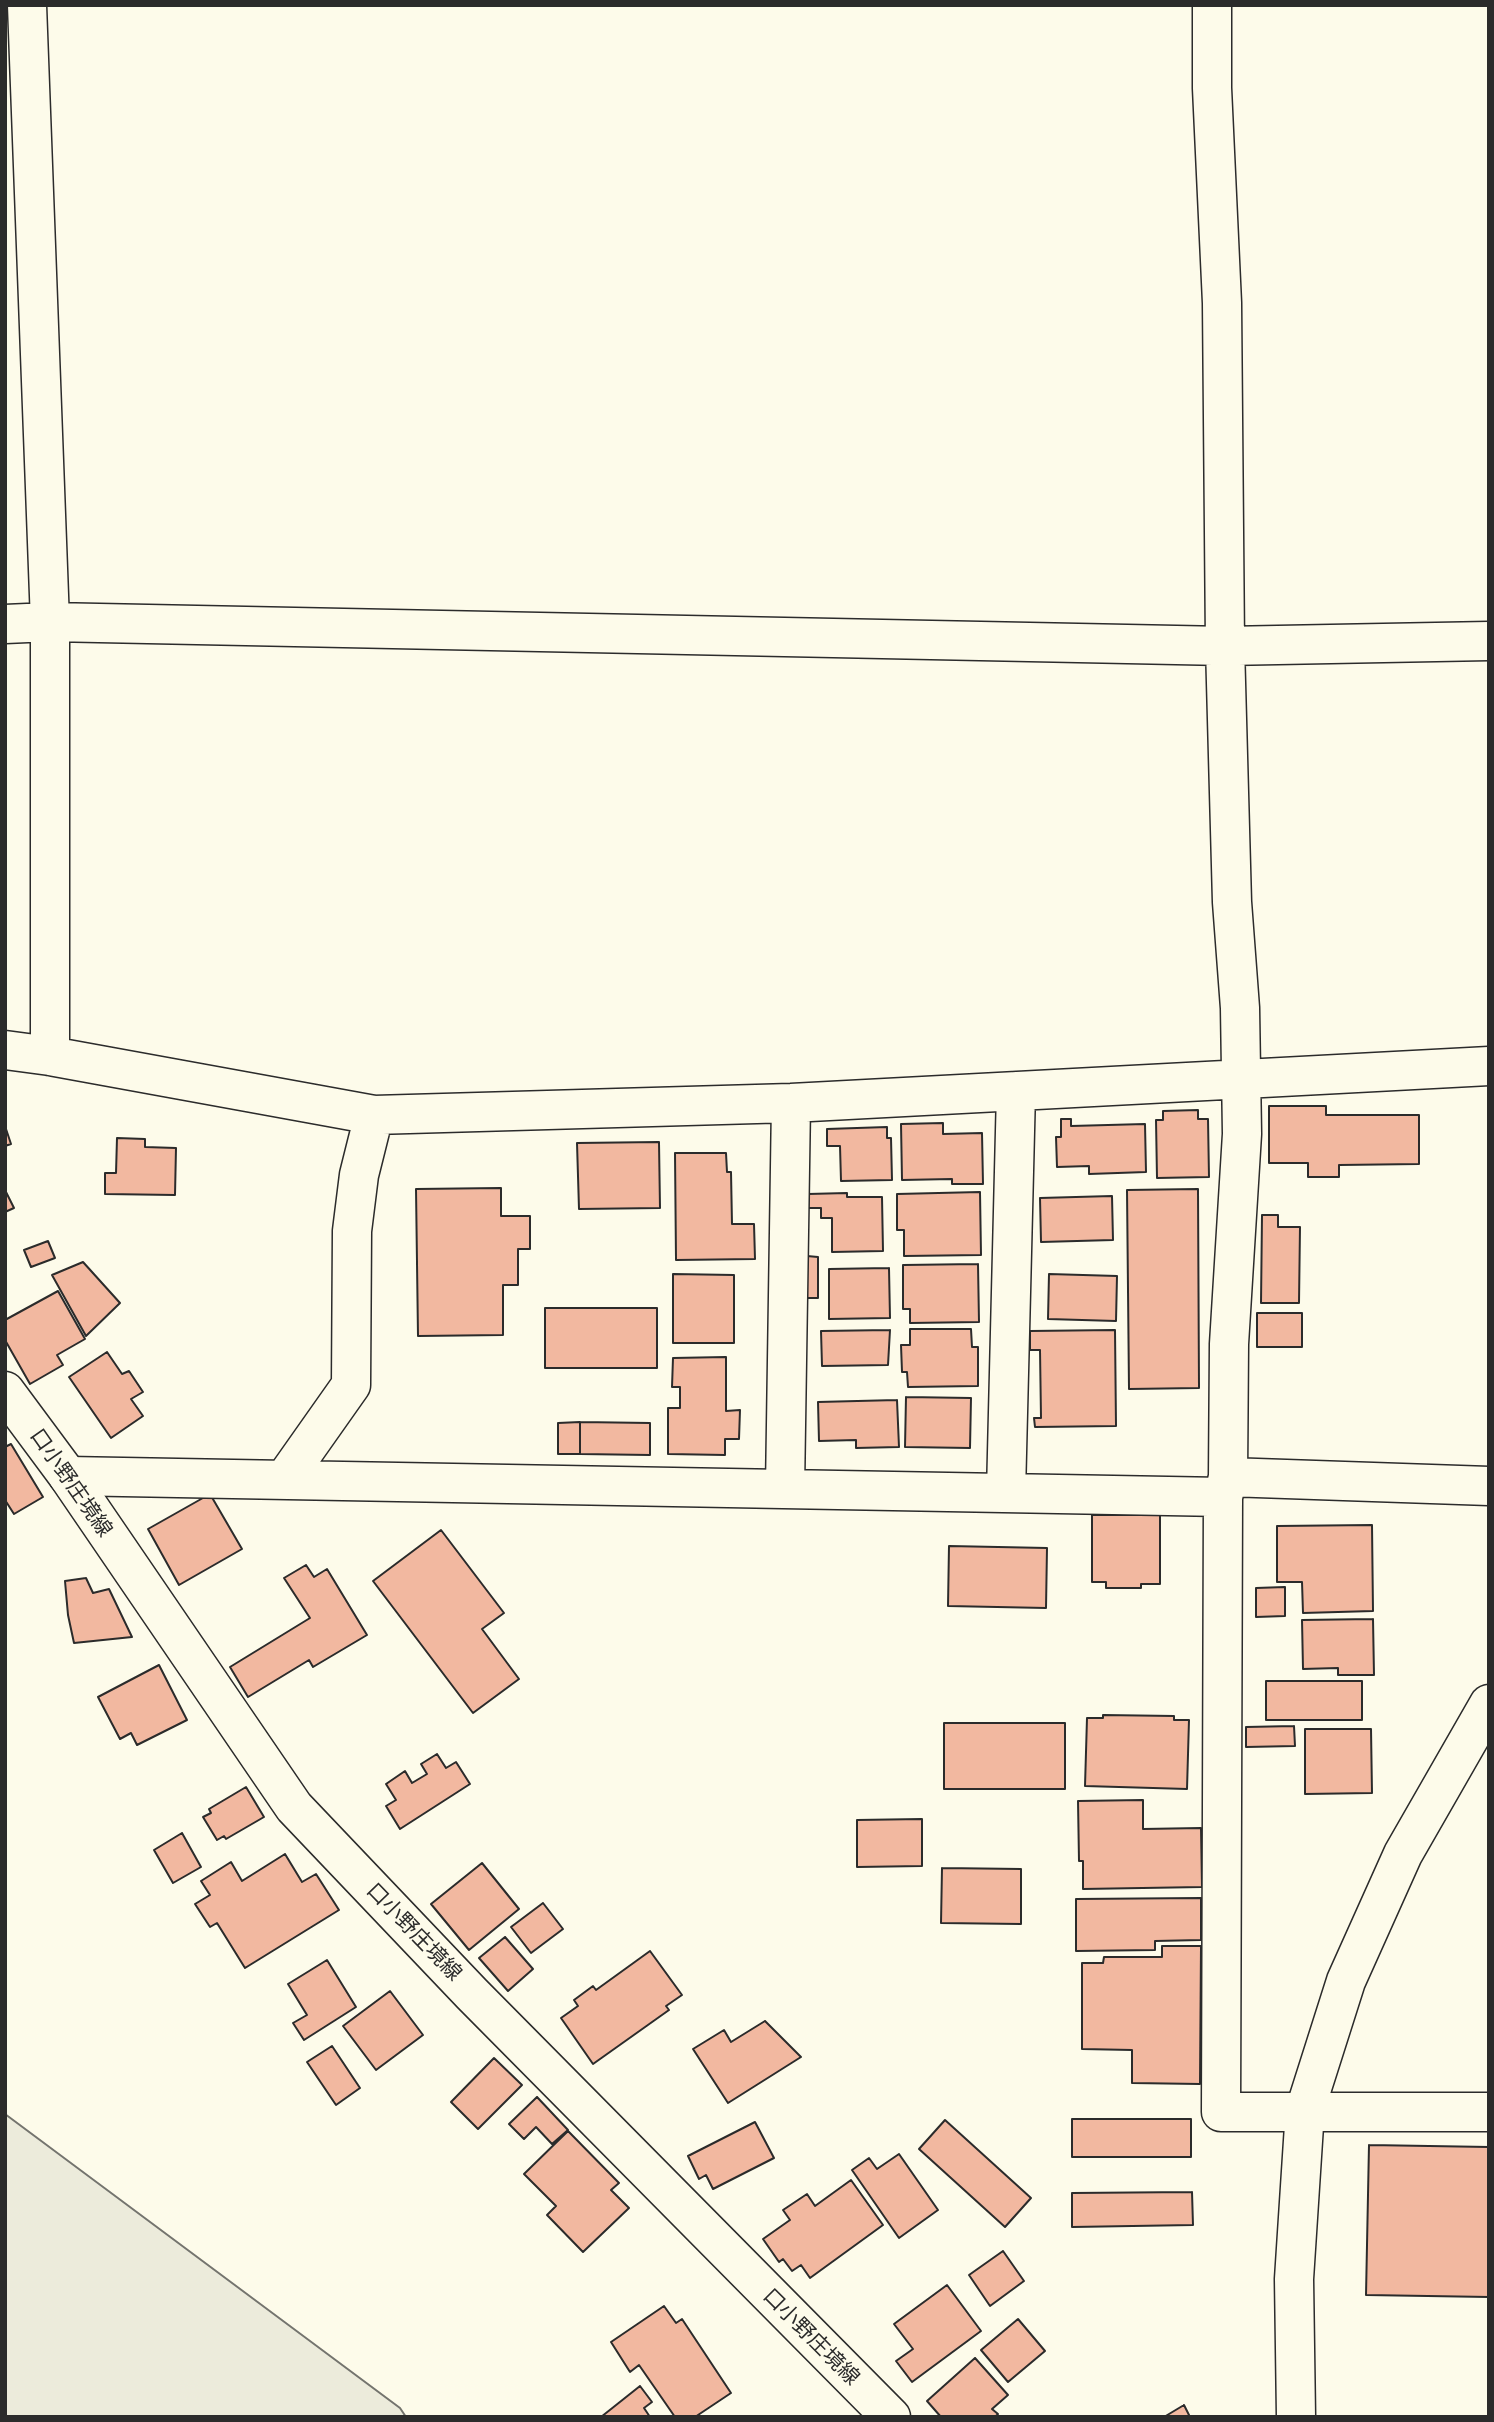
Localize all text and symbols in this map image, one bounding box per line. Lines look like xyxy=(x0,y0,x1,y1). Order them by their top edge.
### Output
street label: 口小野庄境線 xyxy=(25,1424,117,1542)
street label: 口小野庄境線 xyxy=(361,1878,467,1986)
street label: 口小野庄境線 xyxy=(758,2284,864,2390)

